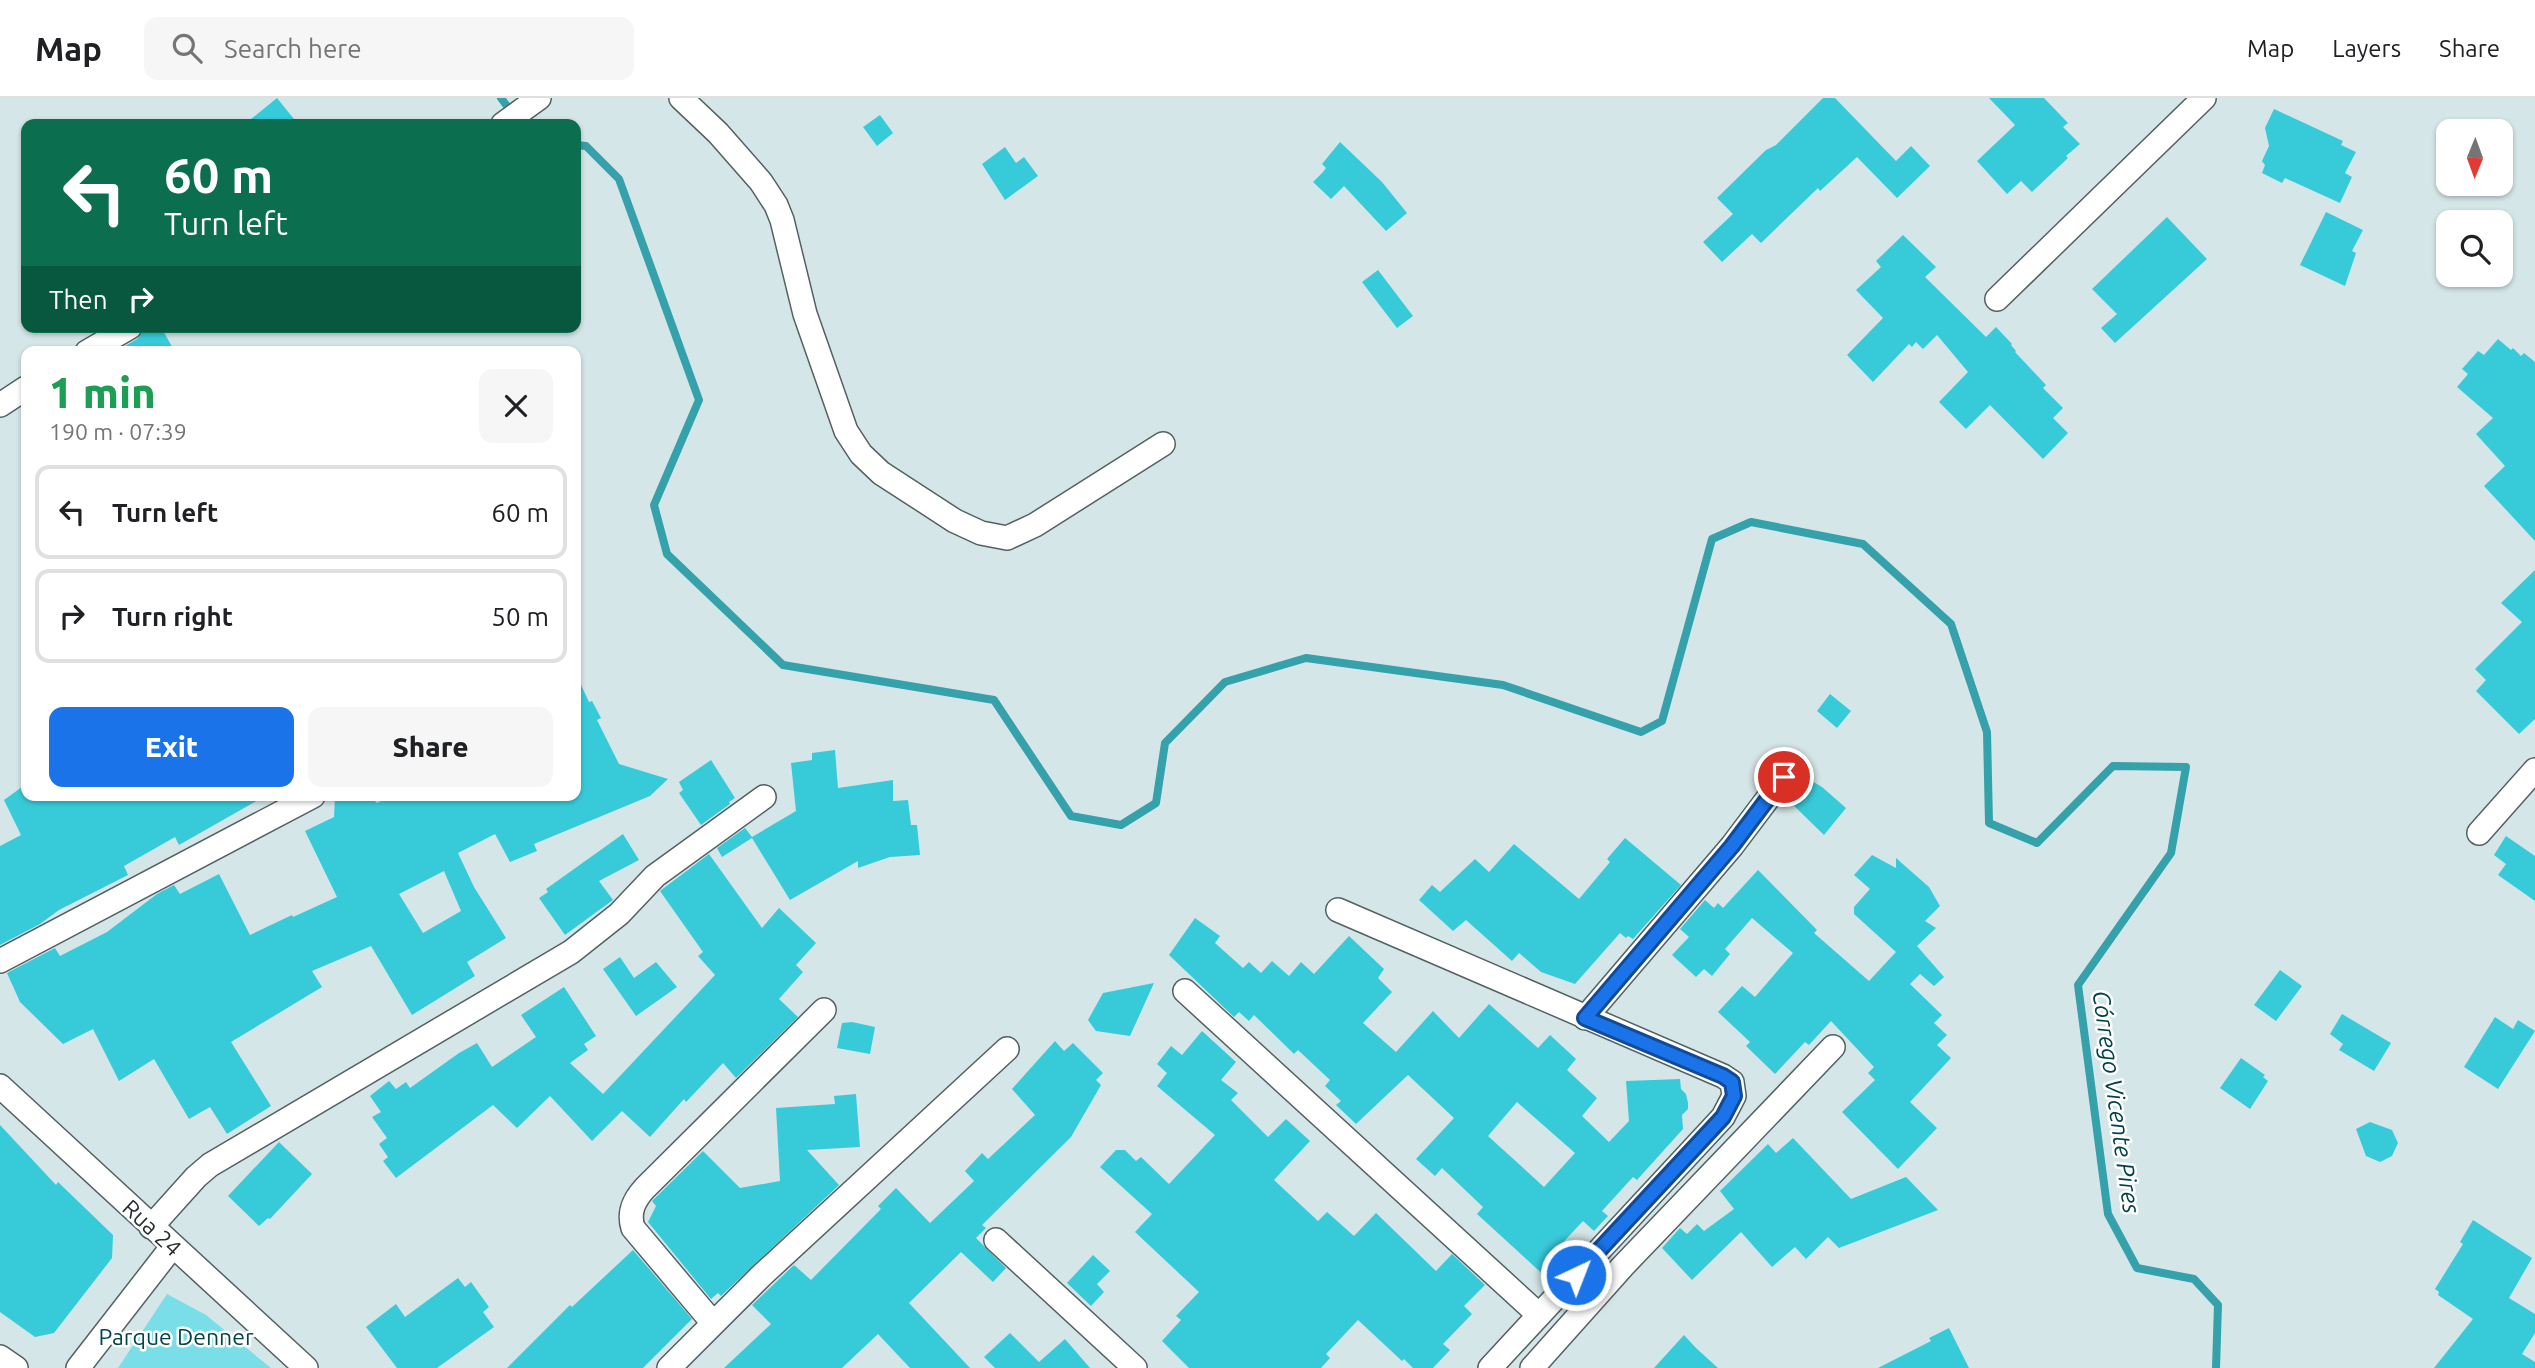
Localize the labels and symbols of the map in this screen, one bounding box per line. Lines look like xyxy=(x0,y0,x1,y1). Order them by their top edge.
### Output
north arrow xyxy=(2436,119,2513,196)
pin xyxy=(1754,747,1814,807)
water label: Córrego Vicente Pires xyxy=(2087,989,2146,1215)
street label: Rua 24 xyxy=(118,1194,187,1261)
position arrow xyxy=(1539,1238,1613,1312)
park label: Parque Denner xyxy=(98,1324,254,1349)

